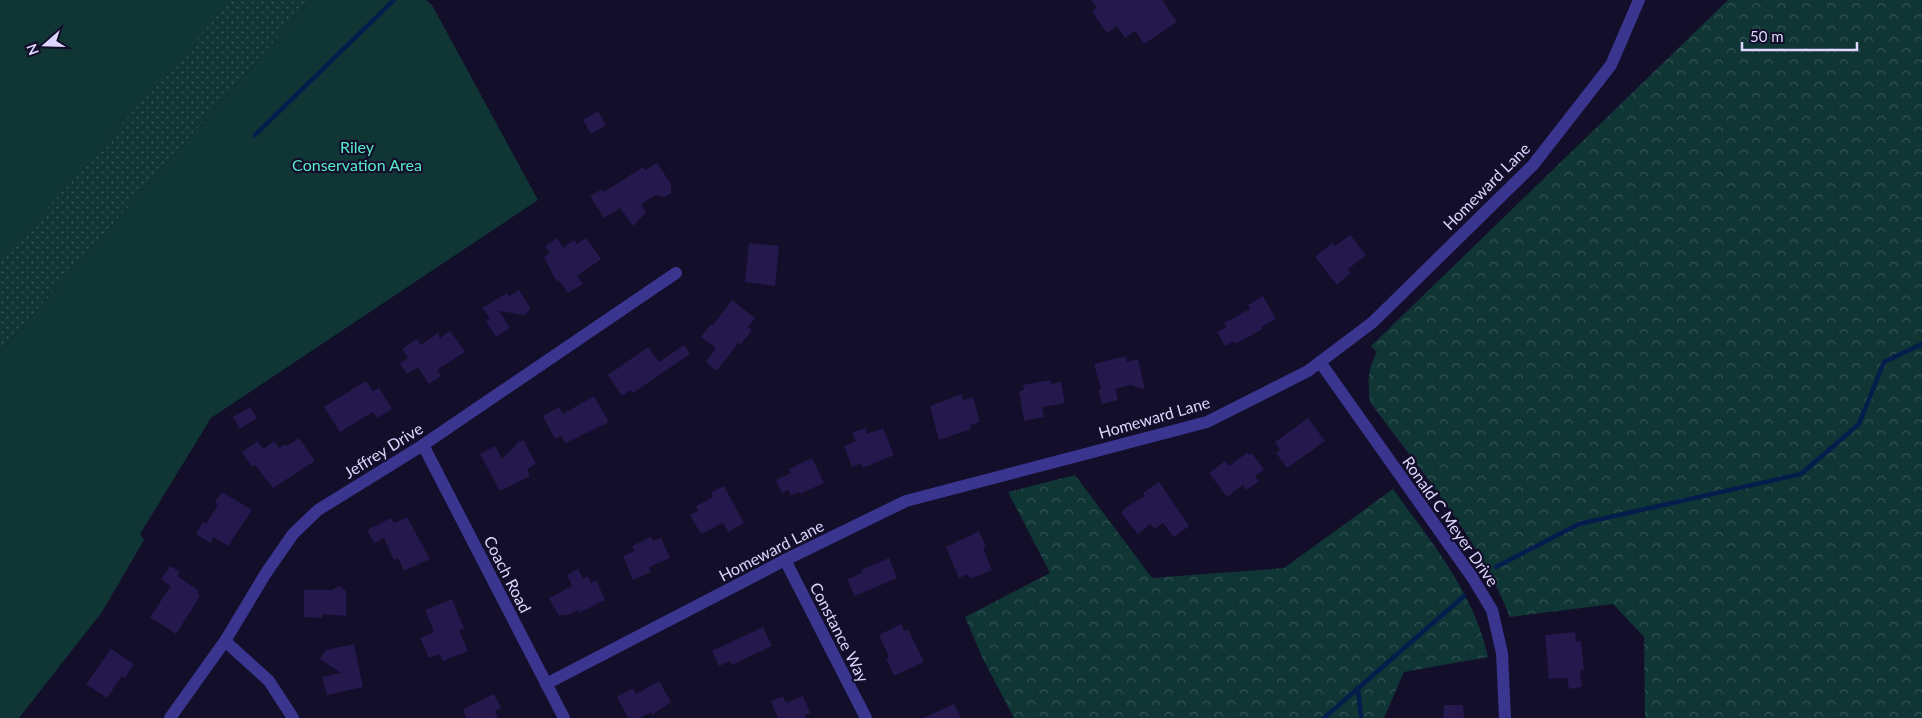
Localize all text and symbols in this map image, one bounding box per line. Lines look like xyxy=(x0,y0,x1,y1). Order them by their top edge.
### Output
north arrow xyxy=(20,20,70,70)
scale bar xyxy=(1742,20,1857,52)
text: 50 m xyxy=(1750,27,1784,45)
text: N xyxy=(22,42,42,58)
park label: Riley Conservation Area xyxy=(292,137,422,174)
street label: Homeward Lane xyxy=(1439,139,1533,233)
street label: Homeward Lane xyxy=(1096,392,1212,442)
street label: Jeffrey Drive xyxy=(340,418,426,482)
street label: Ronald C Meyer Drive xyxy=(1399,452,1503,590)
street label: Homeward Lane xyxy=(715,515,827,585)
street label: Coach Road xyxy=(481,532,535,616)
street label: Constance Way xyxy=(807,579,874,686)

